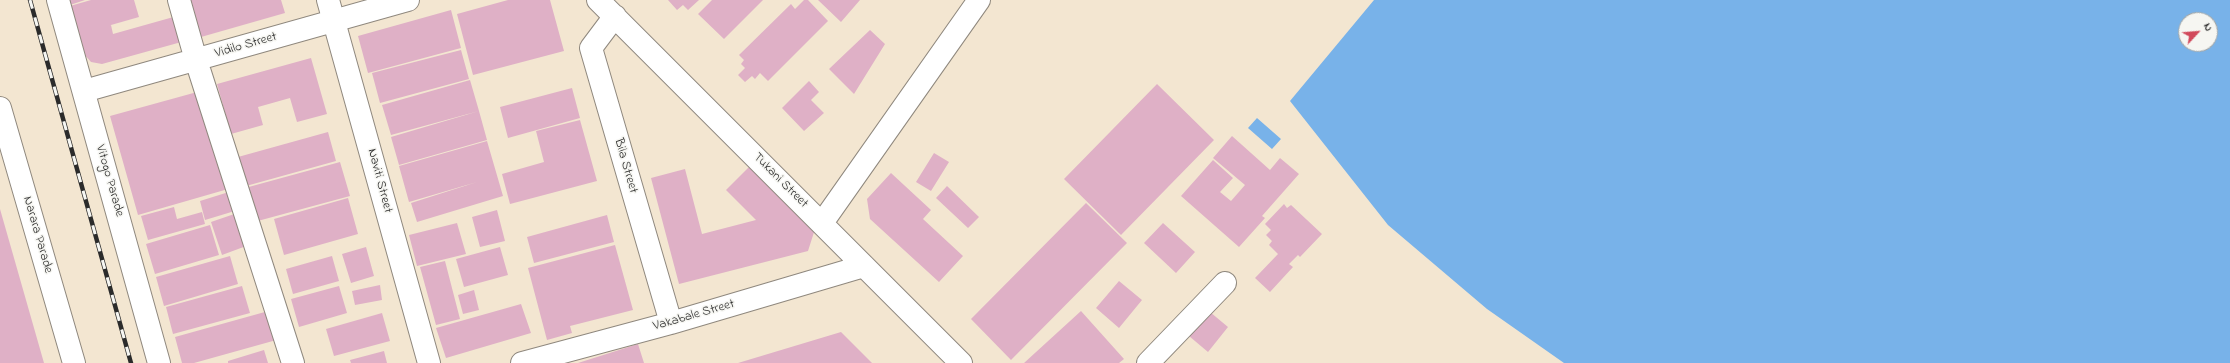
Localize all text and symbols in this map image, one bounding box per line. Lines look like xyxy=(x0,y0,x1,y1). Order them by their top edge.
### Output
north arrow xyxy=(2178,12,2218,52)
text: N xyxy=(2199,20,2217,34)
street label: Vidilo Street xyxy=(213,30,279,62)
street label: Bila Street xyxy=(610,137,640,195)
street label: Vitogo Parade xyxy=(91,143,127,219)
street label: Naviti Street xyxy=(363,147,395,215)
street label: Tukani Street xyxy=(749,150,811,212)
street label: Narara Parade xyxy=(19,195,55,275)
street label: Vakabale Street xyxy=(652,297,736,335)

